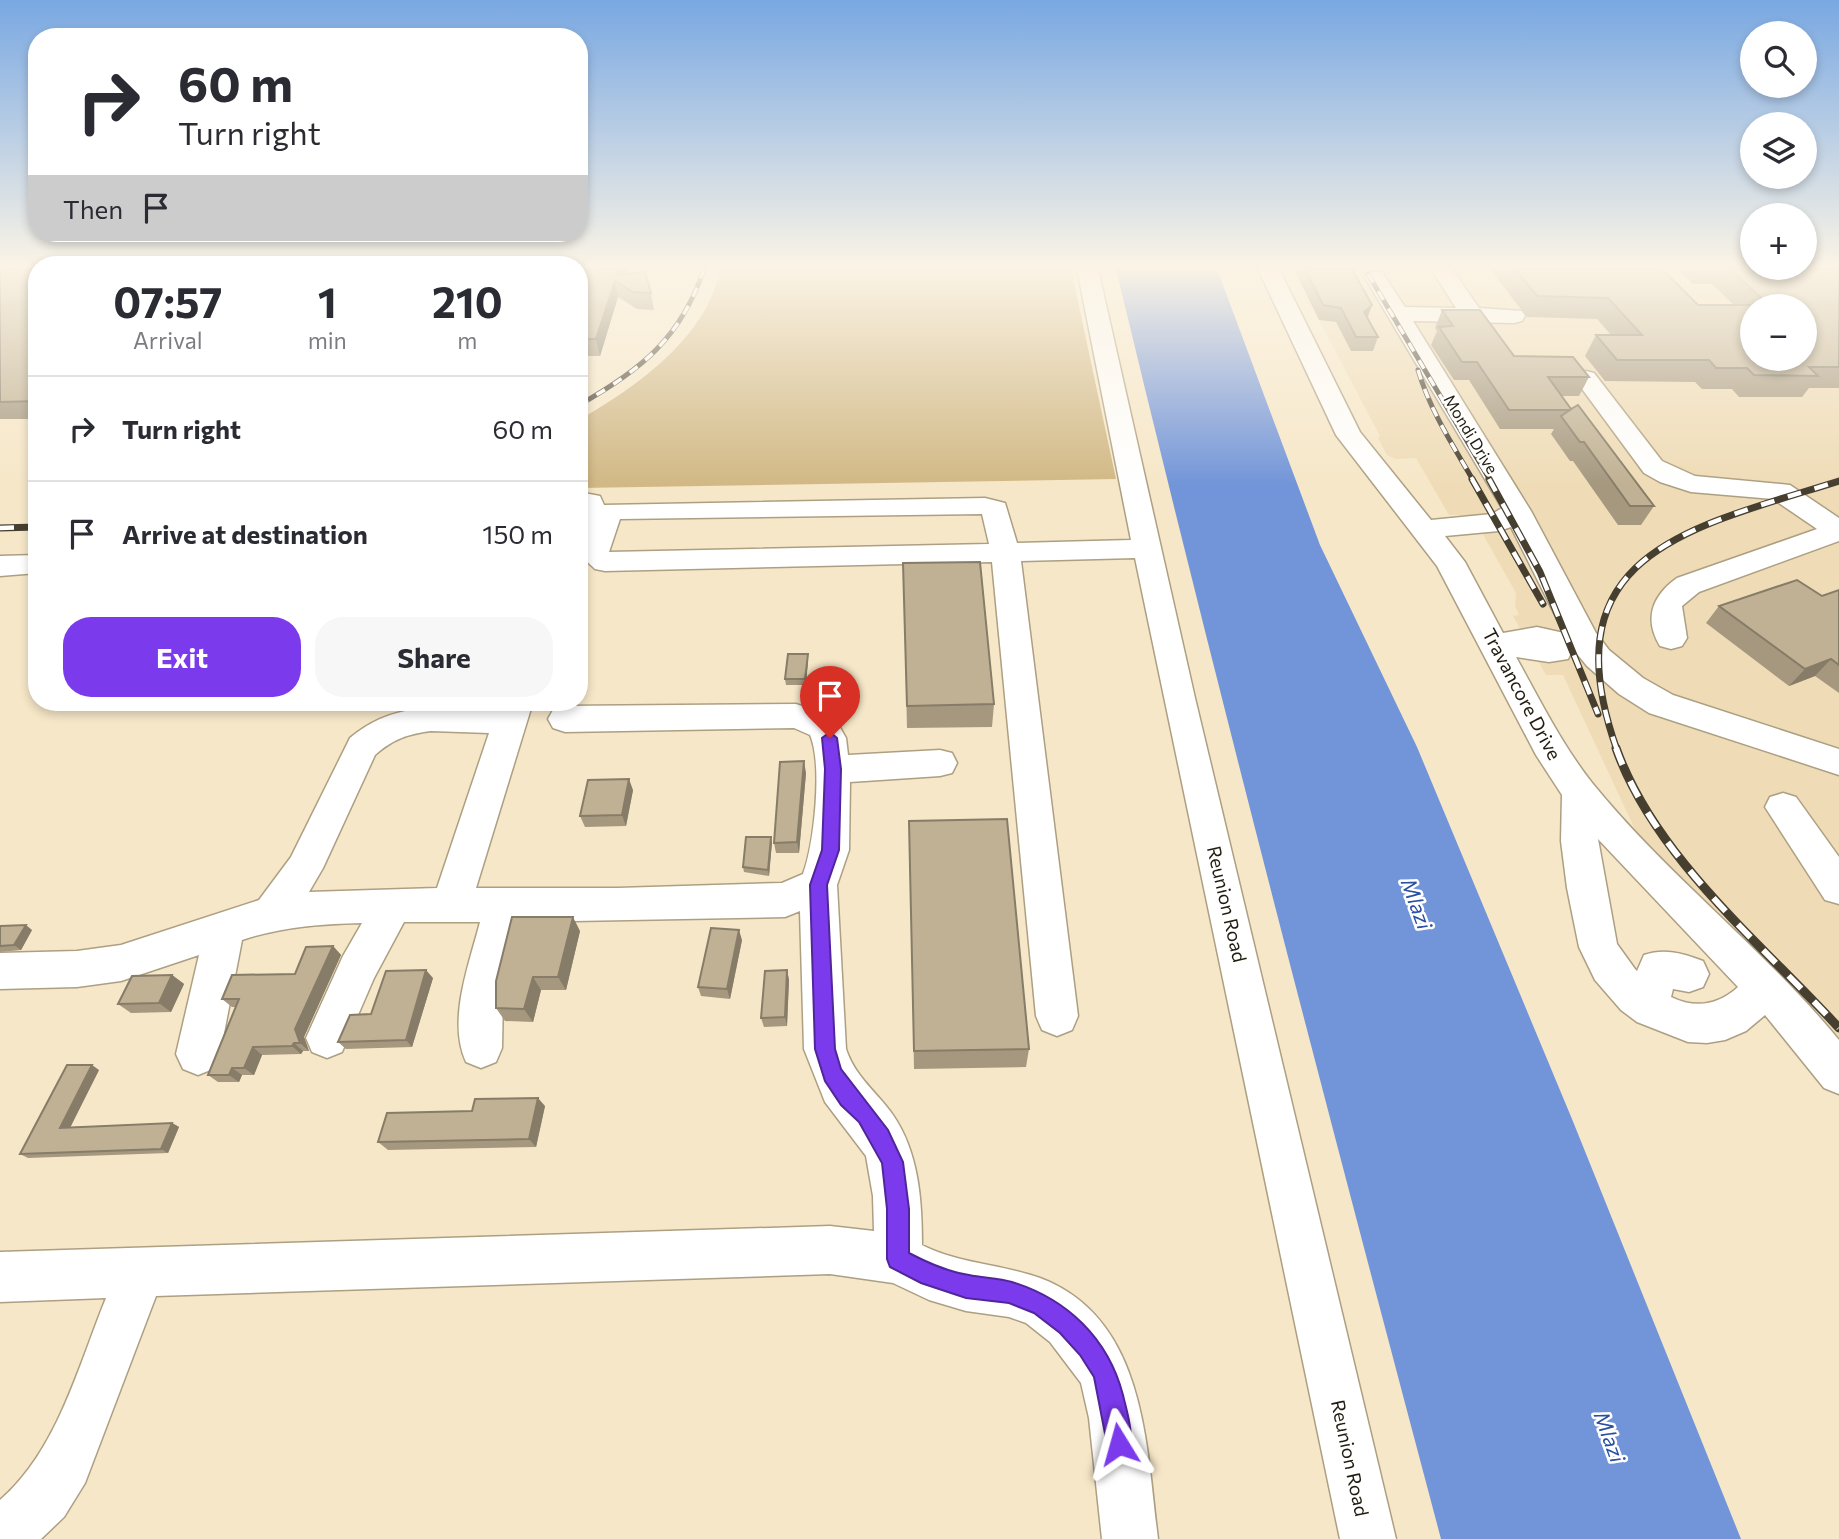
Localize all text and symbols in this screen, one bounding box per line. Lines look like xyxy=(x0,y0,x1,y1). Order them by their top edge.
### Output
map controls xyxy=(1740,21,1817,371)
button: search xyxy=(1740,21,1817,98)
text: 60 m xyxy=(178,52,293,112)
icon: right xyxy=(63,56,154,147)
text: Turn right xyxy=(178,112,321,152)
button: layers xyxy=(1740,112,1817,189)
icon: arrive xyxy=(137,189,175,227)
text: Then xyxy=(63,193,123,224)
button: + xyxy=(1740,203,1817,280)
text: 07:57 xyxy=(113,275,222,327)
text: 1 xyxy=(318,275,337,327)
text: 210 xyxy=(432,275,503,327)
button: − xyxy=(1740,294,1817,371)
text: Arrival xyxy=(133,326,203,354)
text: min xyxy=(308,326,347,354)
text: m xyxy=(457,326,477,354)
street label: Mondi Drive xyxy=(1440,391,1503,477)
icon: right xyxy=(63,410,101,448)
text: Turn right xyxy=(122,413,241,444)
text: 60 m xyxy=(493,413,553,444)
icon: arrive xyxy=(63,515,101,553)
text: Arrive at destination xyxy=(122,518,368,549)
text: 150 m xyxy=(482,518,553,549)
button: Exit xyxy=(63,617,301,697)
button: Share xyxy=(315,617,553,697)
street label: Travancore Drive xyxy=(1478,624,1567,763)
pin xyxy=(800,666,860,738)
icon: arrive xyxy=(811,677,849,715)
street label: Reunion Road xyxy=(1203,843,1252,964)
water label: Mlazi xyxy=(1397,875,1438,933)
street label: Reunion Road xyxy=(1327,1397,1374,1518)
position arrow xyxy=(1082,1407,1156,1481)
water label: Mlazi xyxy=(1590,1408,1631,1466)

